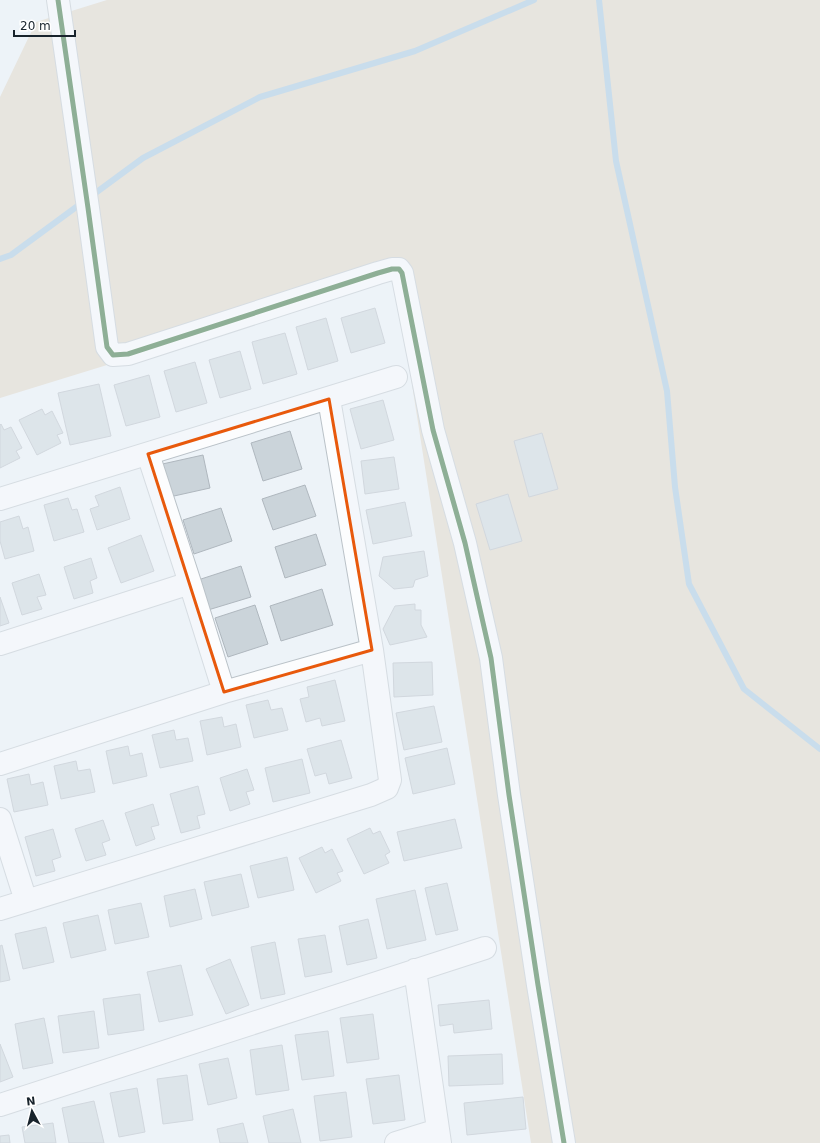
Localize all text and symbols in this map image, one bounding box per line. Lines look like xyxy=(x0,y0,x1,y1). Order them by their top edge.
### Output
scale bar xyxy=(14,12,75,38)
text: 20 m xyxy=(20,19,51,33)
north arrow xyxy=(12,1091,52,1131)
text: N xyxy=(25,1095,36,1109)

